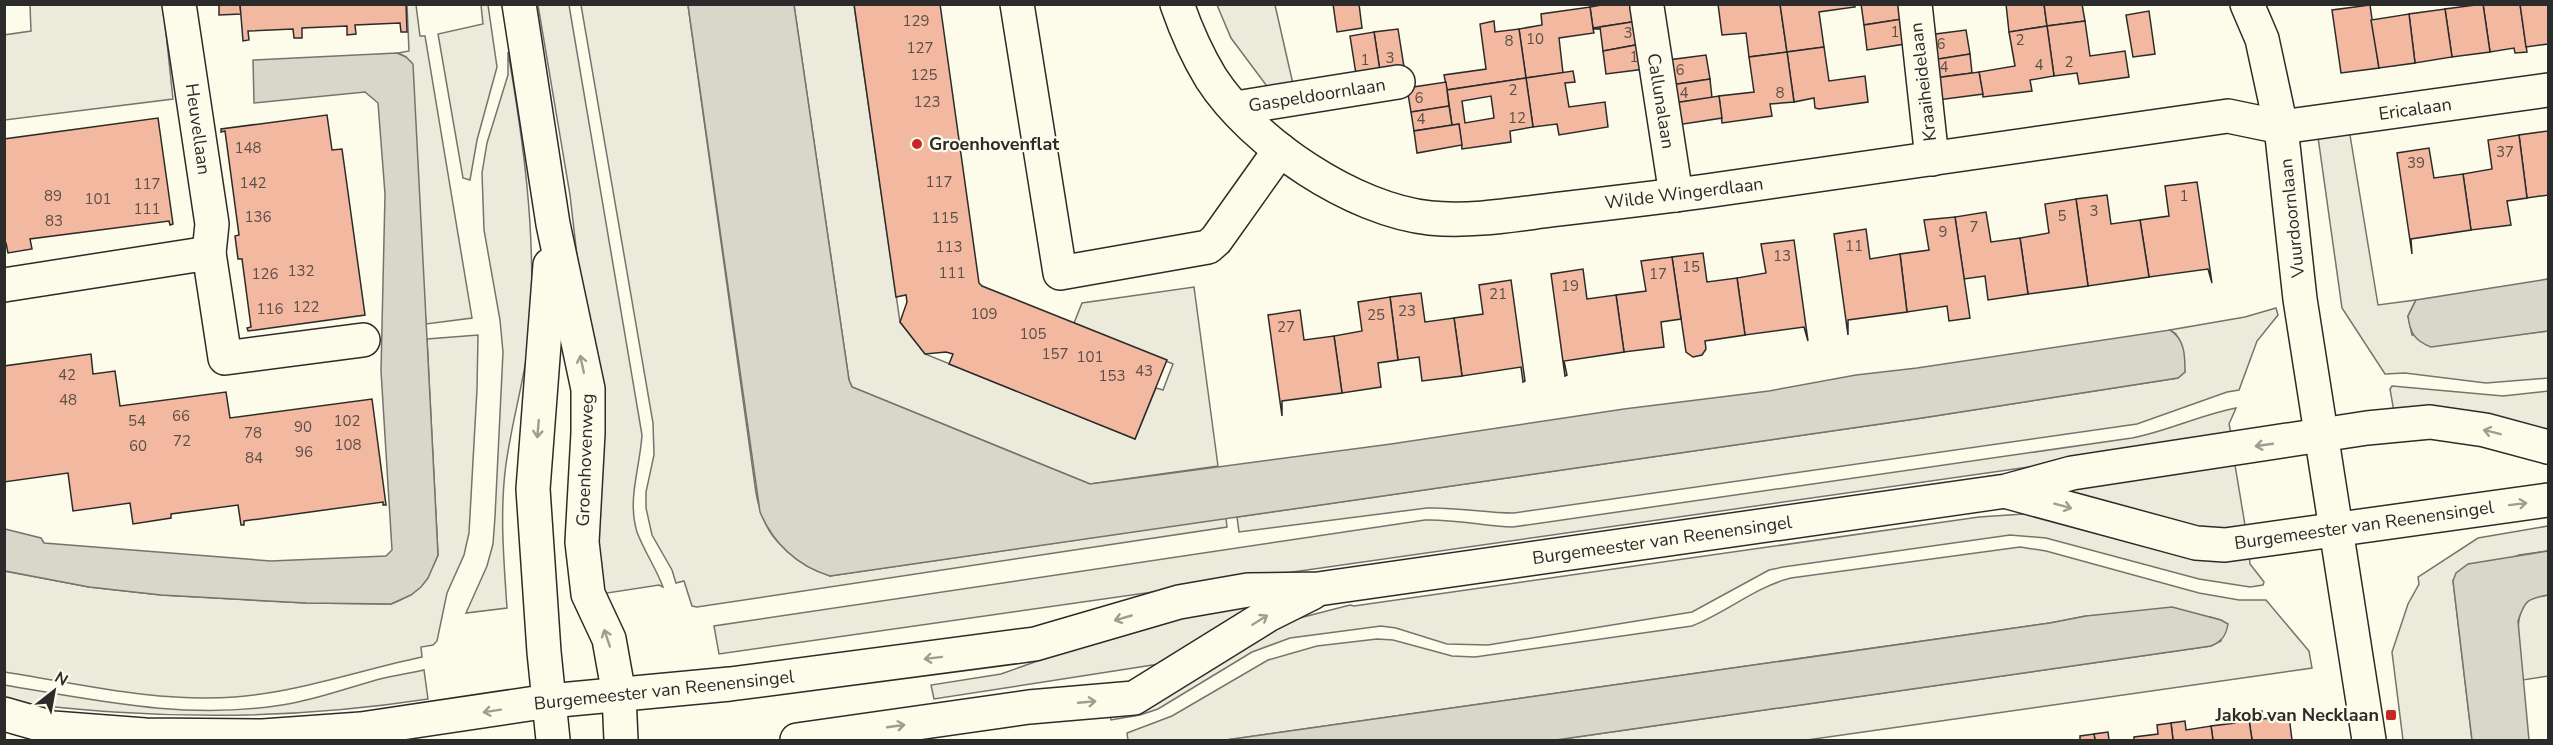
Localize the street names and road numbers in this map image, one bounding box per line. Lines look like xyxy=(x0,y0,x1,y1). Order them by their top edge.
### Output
street label: Kraaiheidelaan xyxy=(1904,21,1942,143)
street label: Callunalaan xyxy=(1642,51,1680,151)
street label: Gaspeldoornlaan xyxy=(1247,72,1387,118)
street label: Heuvellaan xyxy=(180,82,216,176)
street label: Ericalaan xyxy=(2377,92,2453,126)
street label: Vuurdoornlaan xyxy=(2274,157,2310,280)
street label: Wilde Wingerdlaan xyxy=(1603,171,1765,215)
street label: Groenhovenweg xyxy=(571,393,599,527)
street label: Burgemeester van Reenensingel xyxy=(2233,495,2496,555)
street label: Burgemeester van Reenensingel xyxy=(1531,510,1794,570)
street label: Burgemeester van Reenensingel xyxy=(533,664,796,716)

